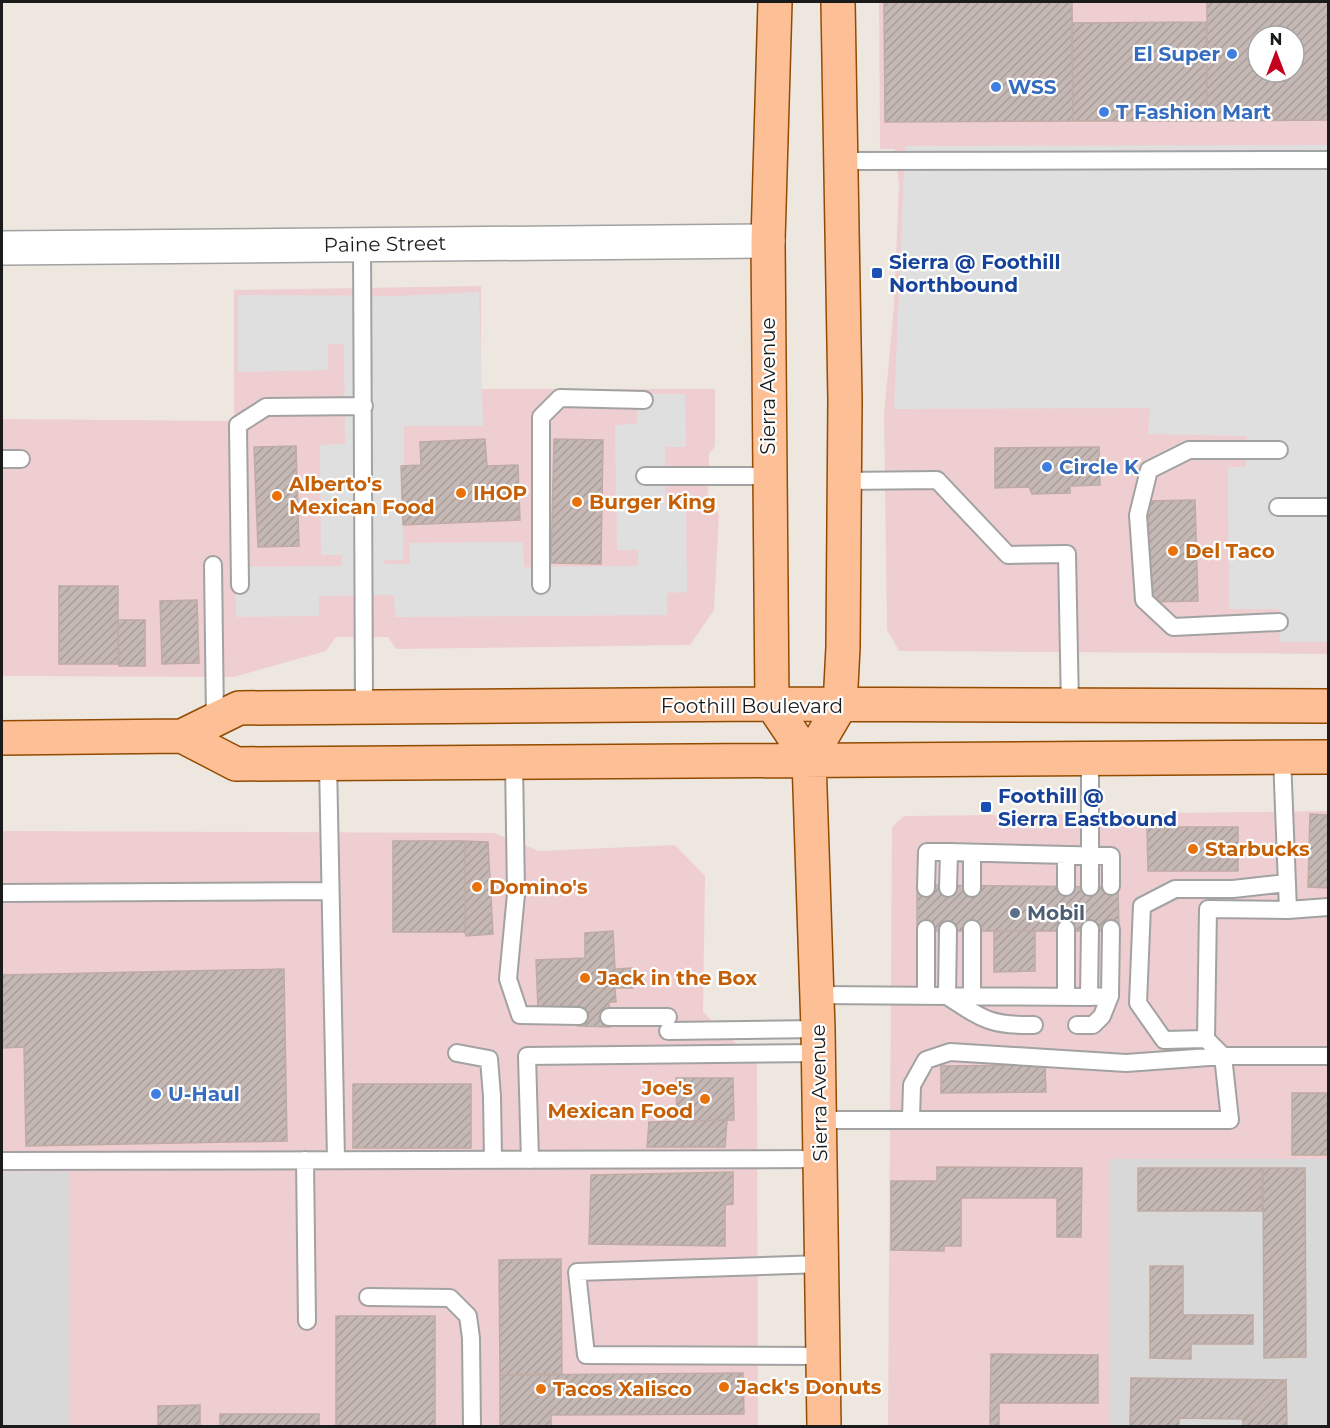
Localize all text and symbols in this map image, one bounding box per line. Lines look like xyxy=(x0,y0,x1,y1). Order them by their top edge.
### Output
north arrow xyxy=(1246,24,1306,84)
text: N xyxy=(1270,30,1282,49)
place label: El Super xyxy=(1133,42,1220,66)
marker: El Super xyxy=(1225,47,1239,61)
place label: WSS xyxy=(1008,75,1057,99)
marker: WSS xyxy=(989,80,1003,94)
place label: T Fashion Mart xyxy=(1116,100,1271,124)
marker: T Fashion Mart xyxy=(1097,105,1111,119)
street label: Paine Street xyxy=(324,231,446,257)
place label: Sierra @ Foothill Northbound xyxy=(889,250,1060,297)
marker: Sierra @ Foothill Northbound xyxy=(870,266,884,280)
street label: Sierra Avenue xyxy=(756,317,780,455)
place label: Circle K xyxy=(1059,455,1140,479)
marker: Circle K xyxy=(1040,460,1054,474)
place label: Alberto's Mexican Food xyxy=(288,472,435,519)
place label: IHOP xyxy=(473,481,527,505)
marker: IHOP xyxy=(454,486,468,500)
marker: Alberto's Mexican Food xyxy=(270,489,284,503)
place label: Burger King xyxy=(589,490,716,514)
marker: Burger King xyxy=(570,495,584,509)
place label: Del Taco xyxy=(1185,539,1275,563)
marker: Del Taco xyxy=(1166,544,1180,558)
street label: Foothill Boulevard xyxy=(661,694,843,718)
place label: Foothill @ Sierra Eastbound xyxy=(998,784,1177,831)
marker: Foothill @ Sierra Eastbound xyxy=(979,800,993,814)
place label: Starbucks xyxy=(1205,837,1310,861)
marker: Starbucks xyxy=(1186,842,1200,856)
place label: Domino's xyxy=(489,875,588,899)
marker: Domino's xyxy=(470,880,484,894)
place label: Mobil xyxy=(1027,901,1085,925)
marker: Mobil xyxy=(1008,906,1022,920)
place label: Jack in the Box xyxy=(596,966,757,990)
marker: Jack in the Box xyxy=(578,971,592,985)
street label: Sierra Avenue xyxy=(806,1024,832,1162)
place label: Joe's Mexican Food xyxy=(547,1076,693,1123)
place label: U-Haul xyxy=(168,1082,240,1106)
marker: U-Haul xyxy=(149,1087,163,1101)
marker: Joe's Mexican Food xyxy=(698,1092,712,1106)
place label: Jack's Donuts xyxy=(735,1375,882,1399)
place label: Tacos Xalisco xyxy=(553,1377,692,1401)
marker: Jack's Donuts xyxy=(717,1380,731,1394)
marker: Tacos Xalisco xyxy=(534,1382,548,1396)

